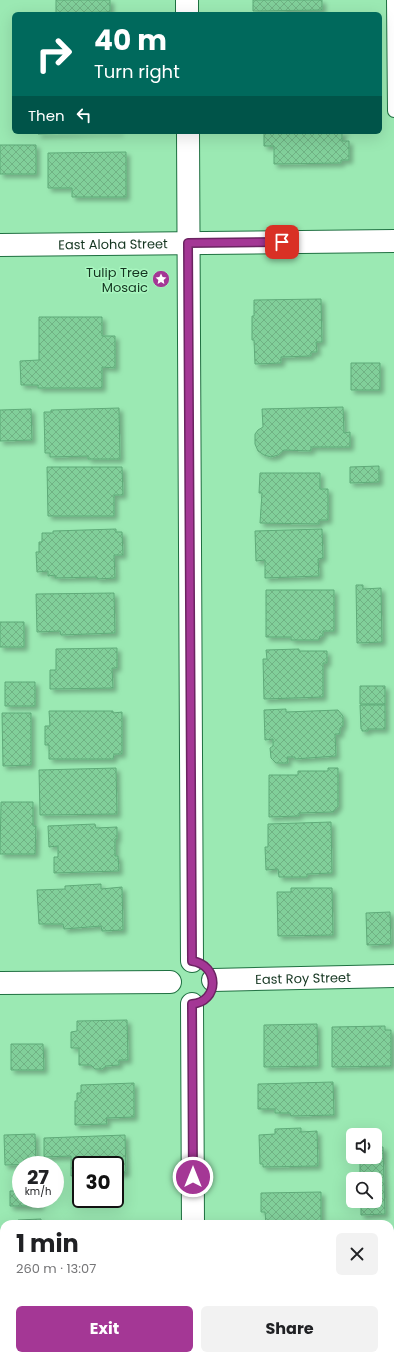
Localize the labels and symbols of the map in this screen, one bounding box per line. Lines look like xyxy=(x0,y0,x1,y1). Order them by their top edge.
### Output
pin xyxy=(265,225,299,259)
street label: East Aloha Street xyxy=(58,234,168,254)
place label: Tulip Tree Mosaic xyxy=(86,263,148,297)
place icon: Tulip Tree Mosaic xyxy=(151,269,171,289)
street label: East Roy Street xyxy=(255,968,351,989)
speed limit sign: 30 xyxy=(72,1156,124,1208)
position arrow xyxy=(172,1156,214,1198)

